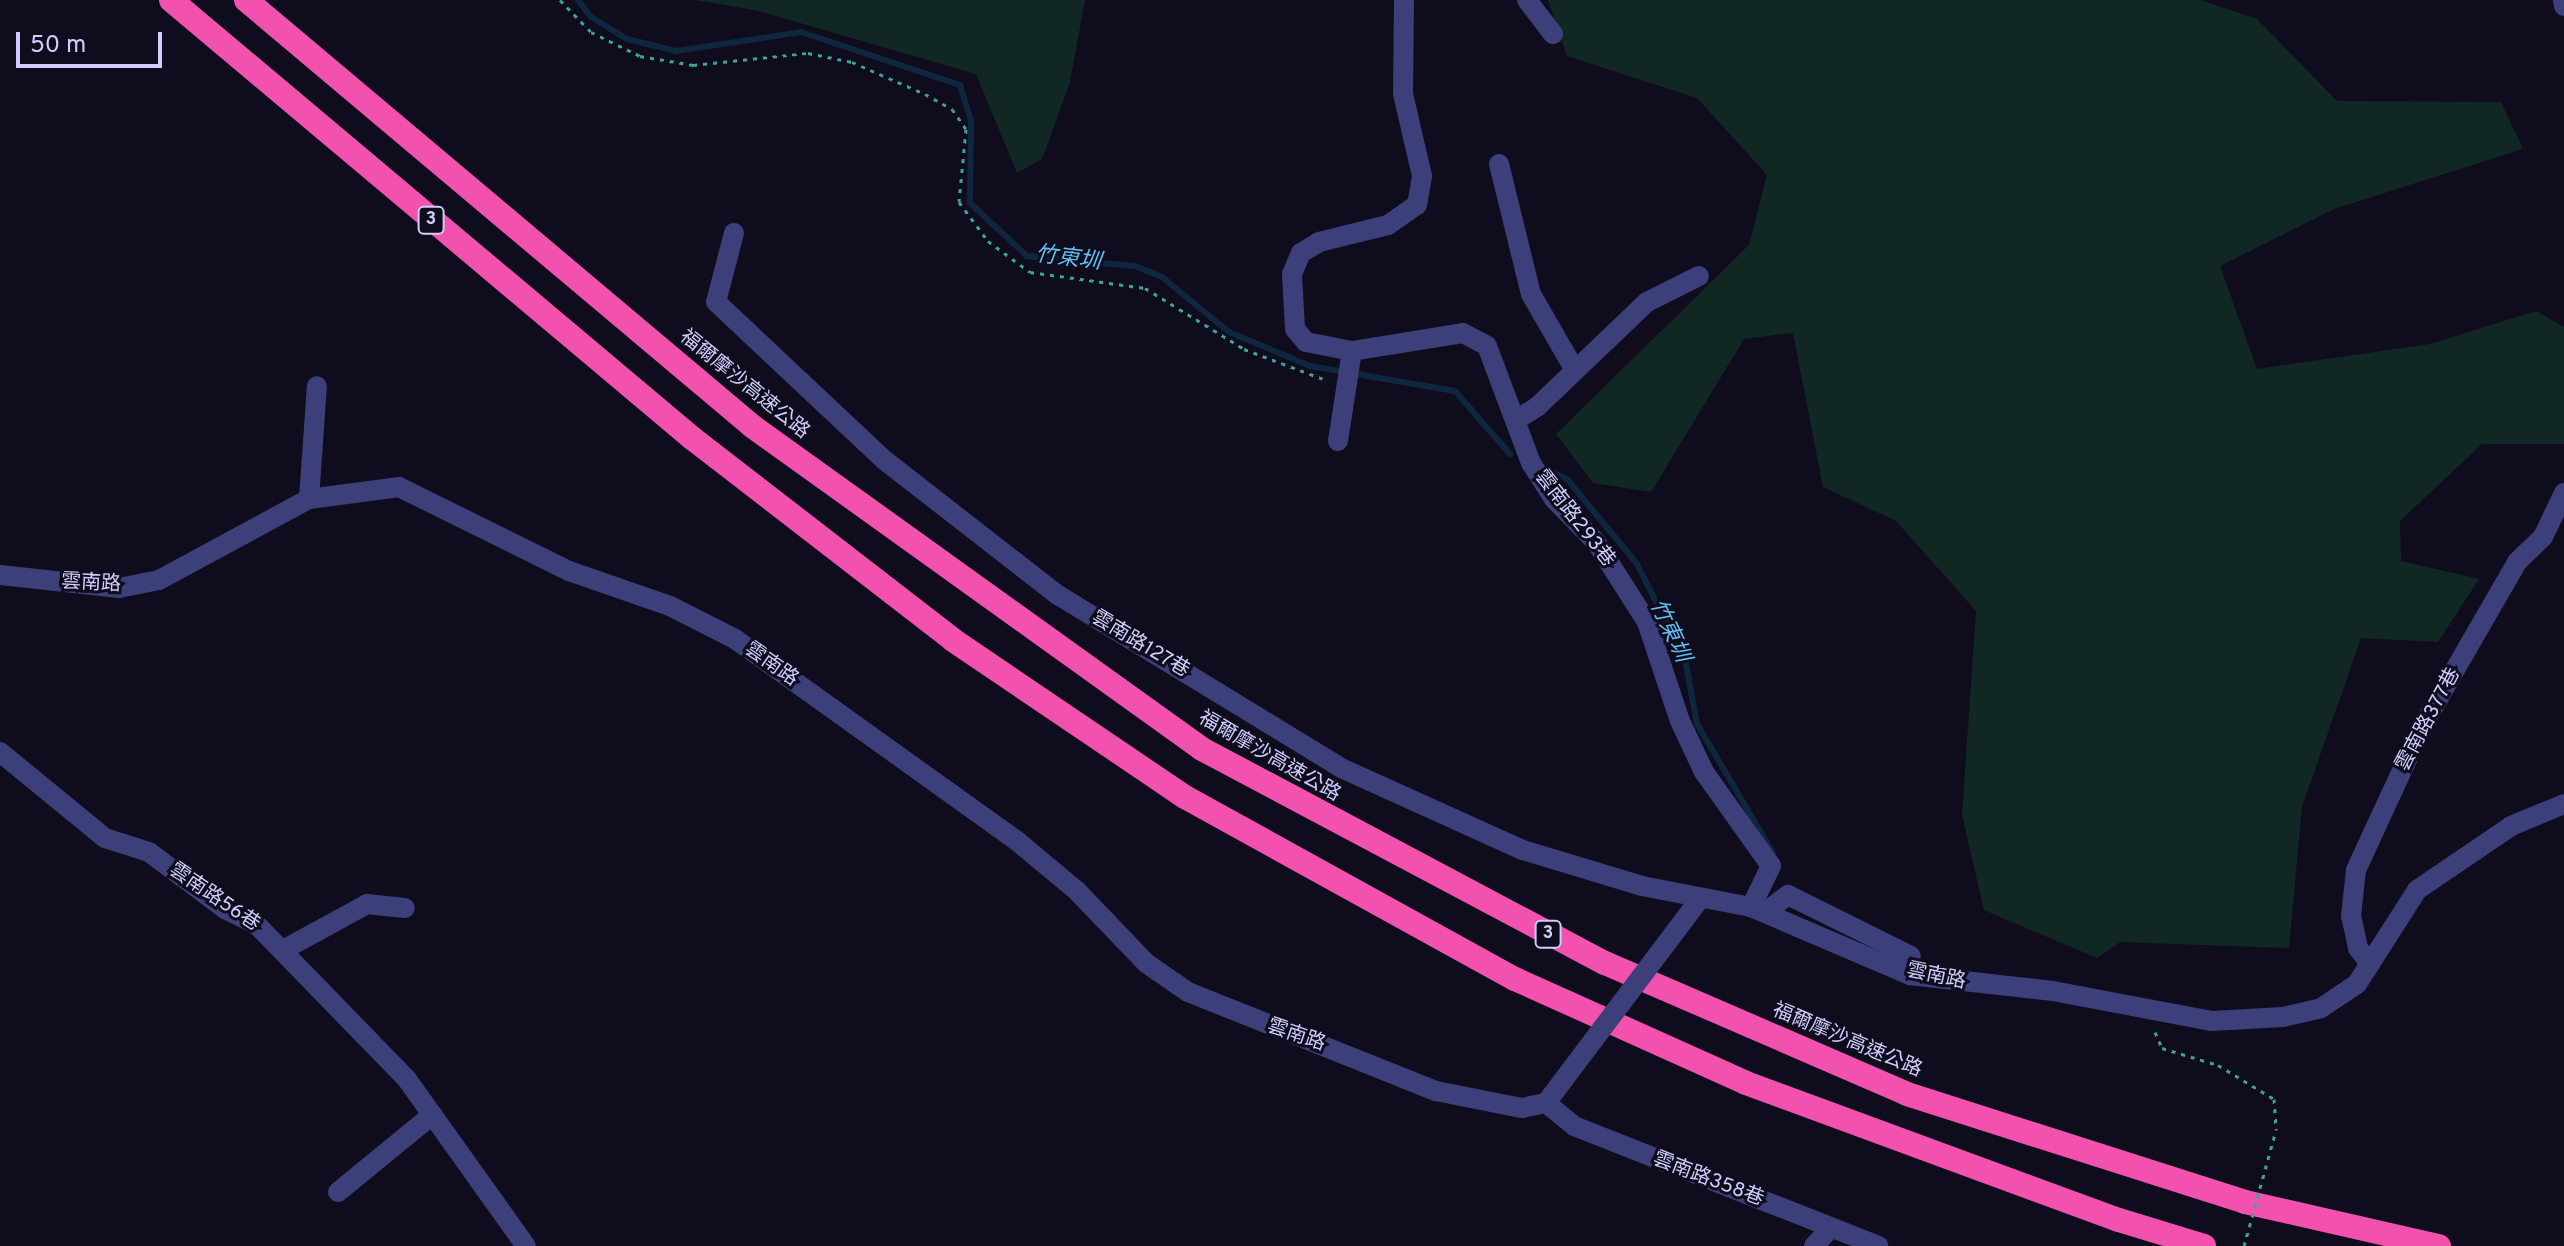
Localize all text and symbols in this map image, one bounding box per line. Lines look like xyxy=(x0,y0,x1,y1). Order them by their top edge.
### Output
scale bar xyxy=(20,16,166,66)
text: 50 m xyxy=(30,31,86,61)
road number: 3 xyxy=(417,206,445,234)
water label: 竹東圳 xyxy=(1034,242,1102,276)
street label: 福爾摩沙高速公路 xyxy=(674,325,814,445)
street label: 雲南路293巷 xyxy=(1529,466,1619,572)
street label: 雲南路 xyxy=(60,570,122,598)
water label: 竹東圳 xyxy=(1643,596,1695,666)
street label: 雲南路127巷 xyxy=(1087,606,1193,684)
street label: 雲南路 xyxy=(740,638,802,692)
street label: 雲南路377巷 xyxy=(2392,664,2466,776)
street label: 福爾摩沙高速公路 xyxy=(1194,707,1344,807)
street label: 雲南路56巷 xyxy=(164,859,264,937)
road number: 3 xyxy=(1534,920,1562,948)
street label: 雲南路 xyxy=(1904,959,1968,995)
street label: 福爾摩沙高速公路 xyxy=(1769,999,1925,1083)
street label: 雲南路 xyxy=(1264,1015,1328,1057)
street label: 雲南路358巷 xyxy=(1649,1148,1767,1212)

